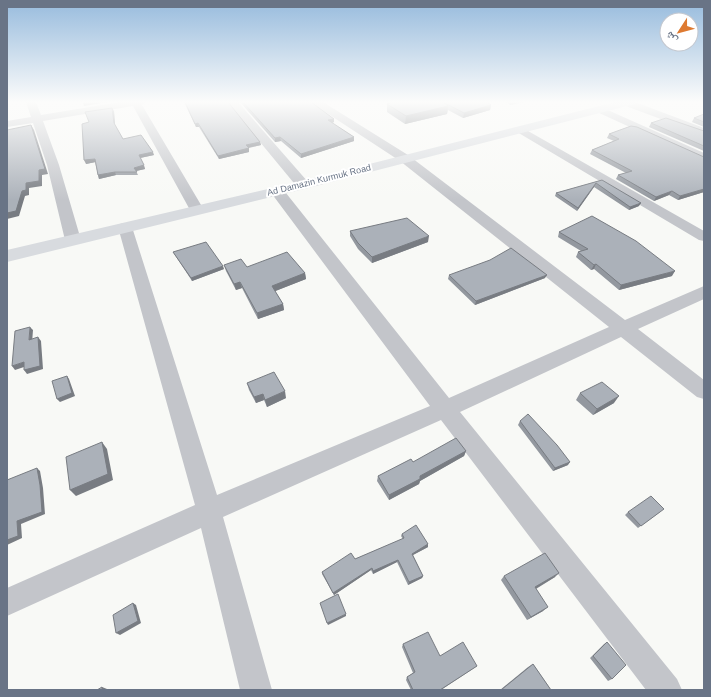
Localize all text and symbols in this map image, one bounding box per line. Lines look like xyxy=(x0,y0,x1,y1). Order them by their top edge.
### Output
north arrow xyxy=(659,12,699,52)
text: ش xyxy=(662,28,681,46)
street label: Ad Damazin Kurmuk Road xyxy=(266,162,372,198)

